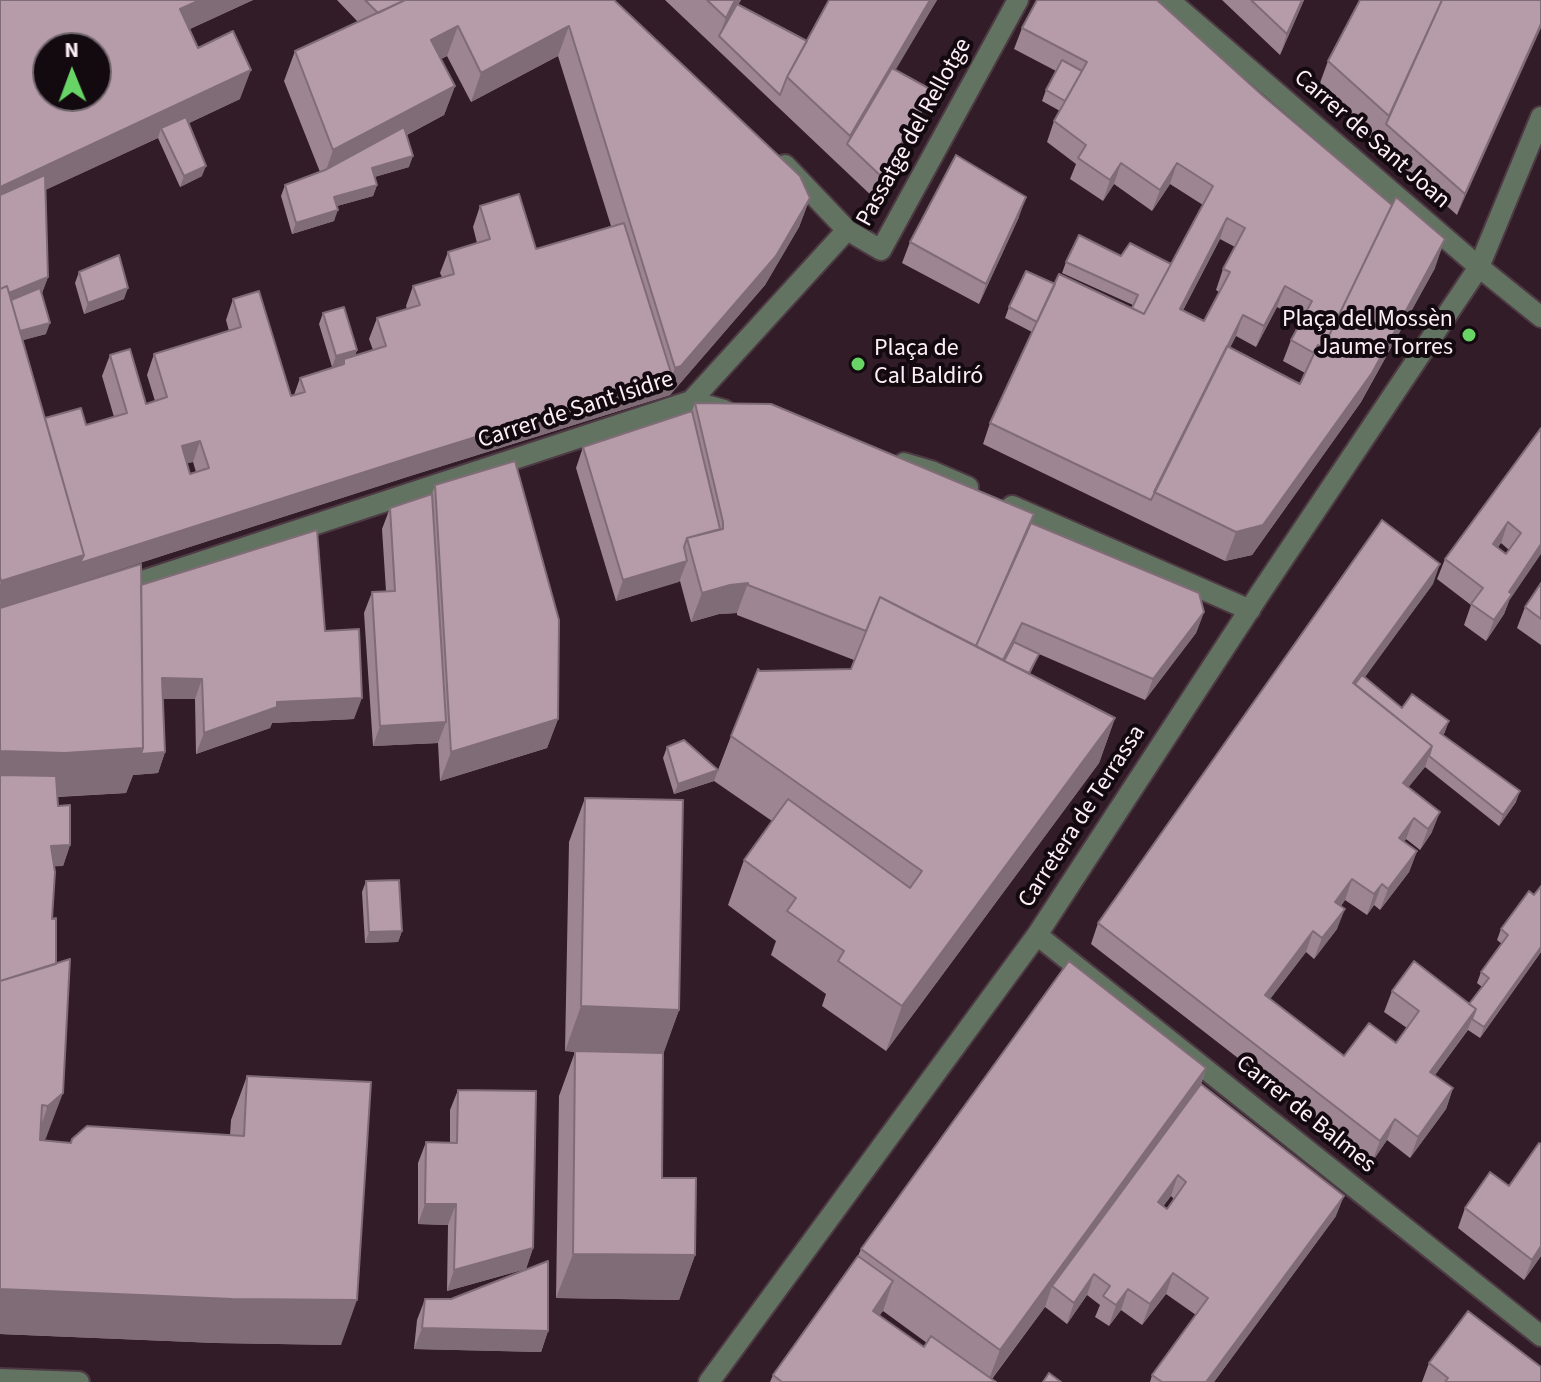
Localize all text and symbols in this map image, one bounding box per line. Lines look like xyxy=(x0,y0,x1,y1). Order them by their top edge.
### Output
north arrow xyxy=(32,32,112,112)
text: N xyxy=(64,34,79,66)
street label: Passatge del Rellotge xyxy=(851,34,979,232)
street label: Carrer de Sant Joan xyxy=(1287,64,1455,216)
place label: Plaça del Mossèn Jaume Torres xyxy=(1282,307,1453,363)
marker: Plaça del Mossèn Jaume Torres xyxy=(1460,326,1478,344)
place label: Plaça de Cal Baldiró xyxy=(874,336,983,392)
marker: Plaça de Cal Baldiró xyxy=(849,355,867,373)
street label: Carrer de Sant Isidre xyxy=(475,366,677,456)
street label: Carretera de Terrassa xyxy=(1013,720,1153,914)
street label: Carrer de Balmes xyxy=(1229,1050,1381,1180)

